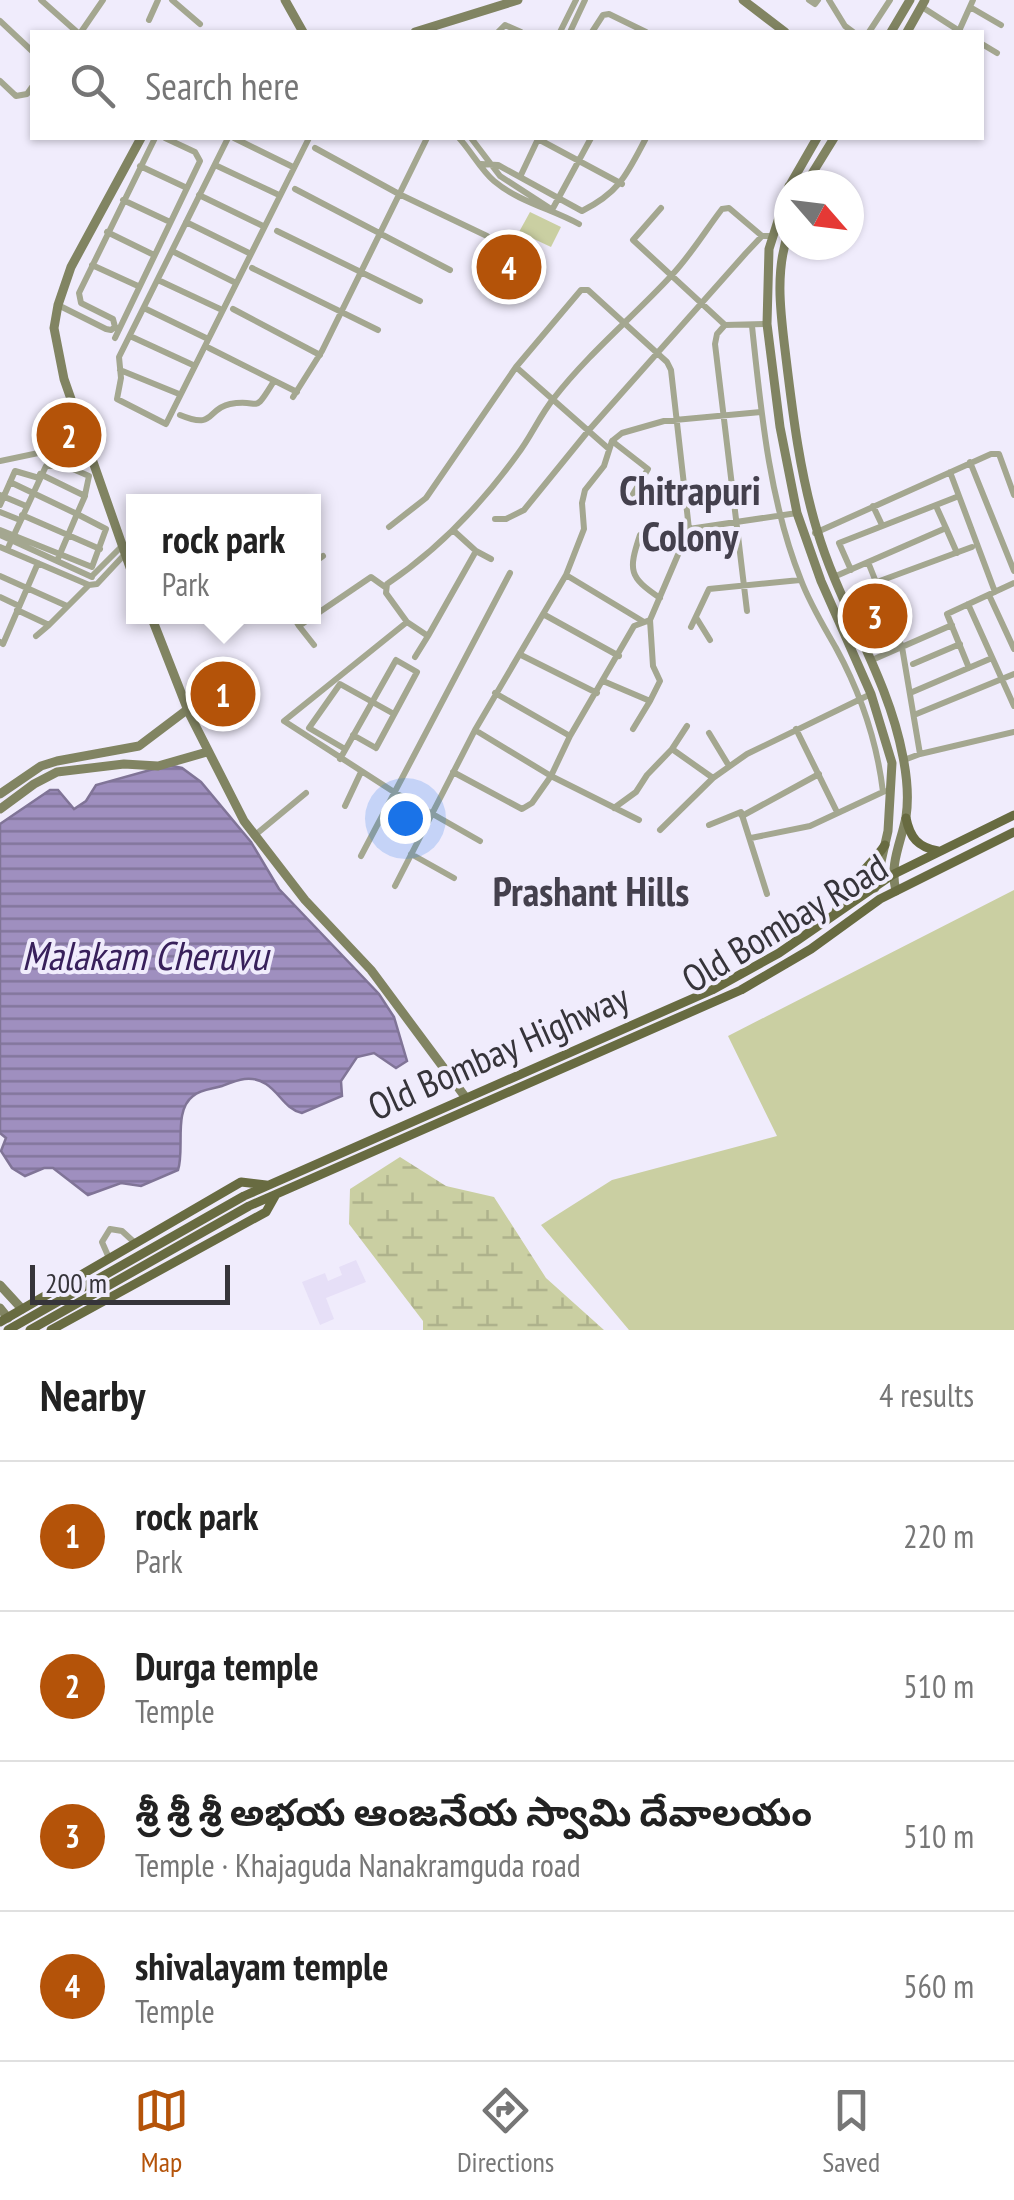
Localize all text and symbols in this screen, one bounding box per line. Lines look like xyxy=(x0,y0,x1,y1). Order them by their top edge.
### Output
search box xyxy=(30,30,984,140)
icon: search xyxy=(65,58,120,113)
text: Search here xyxy=(145,61,299,110)
north arrow xyxy=(774,170,864,260)
pin: 4 xyxy=(476,230,542,304)
pin: 2 xyxy=(36,398,102,472)
district label: Chitrapuri Colony xyxy=(619,464,761,562)
popup xyxy=(126,494,321,624)
text: rock park xyxy=(162,514,285,563)
text: Park xyxy=(162,563,209,605)
pin: 3 xyxy=(842,578,908,654)
pin: 1 xyxy=(190,656,256,732)
your location xyxy=(380,793,431,844)
street label: Old Bombay Road xyxy=(672,842,896,1002)
district label: Prashant Hills xyxy=(493,865,689,917)
water label: Malakam Cheruvu xyxy=(22,929,271,981)
street label: Old Bombay Highway xyxy=(360,971,636,1130)
scale bar xyxy=(30,1260,230,1304)
text: 200 m xyxy=(45,1264,107,1301)
text: Nearby xyxy=(40,1368,145,1423)
text: 4 results xyxy=(879,1374,974,1416)
text: rock park xyxy=(135,1491,258,1540)
text: 1 xyxy=(65,1515,80,1557)
text: 220 m xyxy=(903,1515,974,1557)
text: Park xyxy=(135,1540,183,1582)
text: Durga temple xyxy=(135,1641,319,1690)
text: 2 xyxy=(65,1665,80,1707)
text: 510 m xyxy=(903,1665,974,1707)
text: Temple xyxy=(135,1690,215,1732)
text: శ్రీ శ్రీ శ్రీ అభయ ఆంజనేయ స్వామి దేవాలయం xyxy=(135,1787,812,1836)
text: 3 xyxy=(65,1815,80,1857)
text: 510 m xyxy=(903,1815,974,1857)
text: Temple · Khajaguda Nanakramguda road xyxy=(135,1844,581,1886)
text: shivalayam temple xyxy=(135,1941,389,1990)
text: 4 xyxy=(65,1965,80,2007)
text: 560 m xyxy=(903,1965,974,2007)
text: Temple xyxy=(135,1990,215,2032)
tab: Map xyxy=(134,2083,189,2180)
tab: Directions xyxy=(457,2083,554,2180)
tab: Saved xyxy=(822,2083,880,2180)

